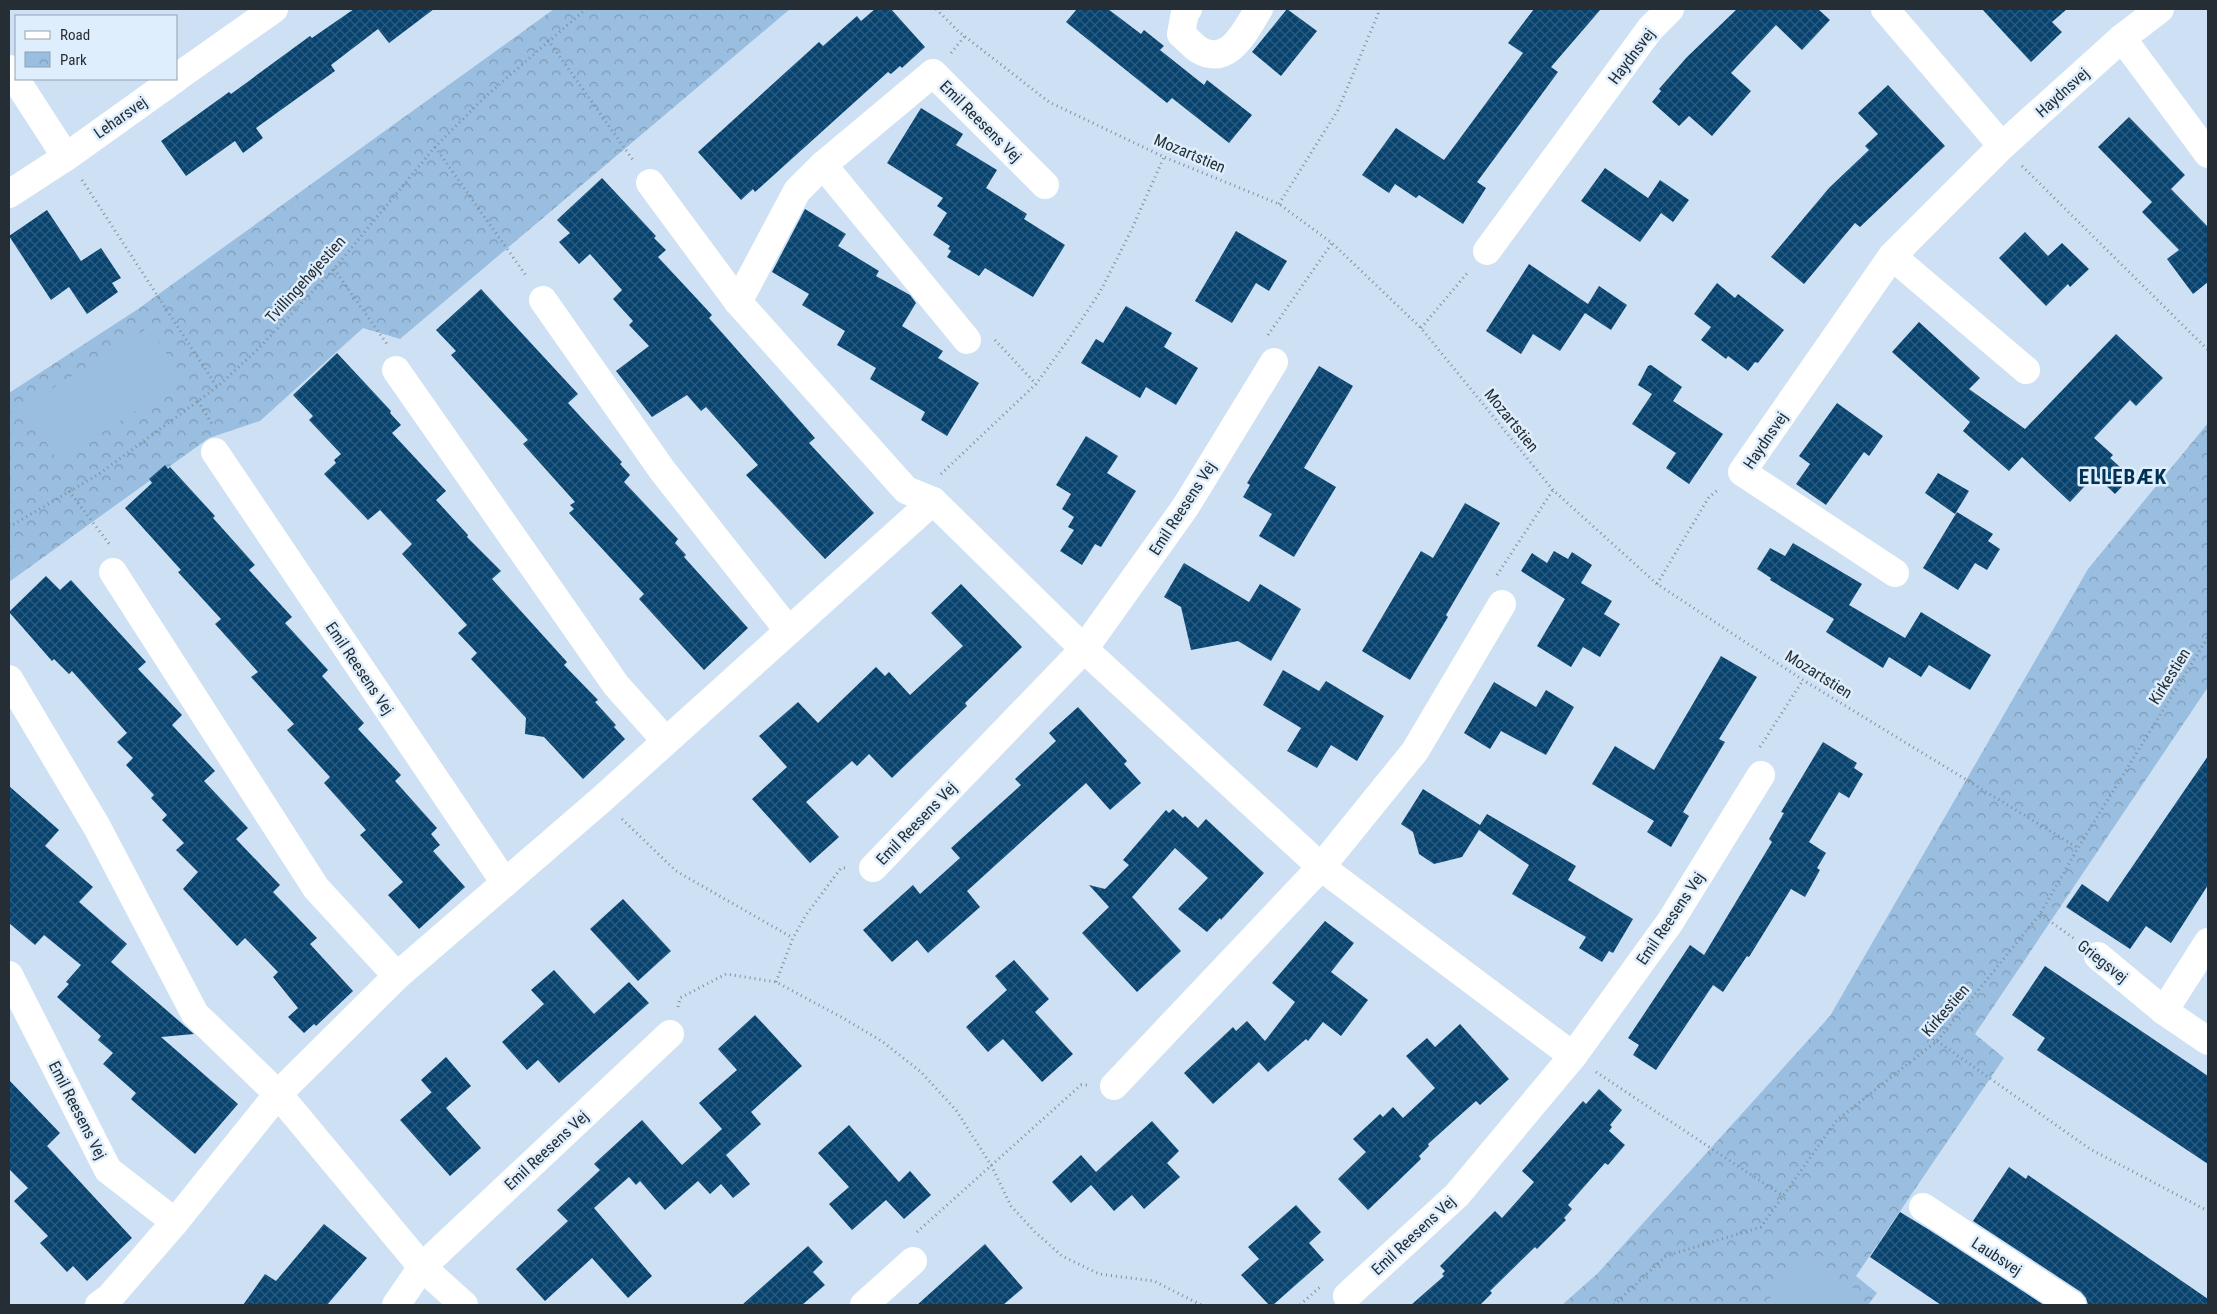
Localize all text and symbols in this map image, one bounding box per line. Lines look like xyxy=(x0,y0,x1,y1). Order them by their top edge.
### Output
legend xyxy=(15,15,178,80)
street label: Haydnsvej xyxy=(1604,25,1658,88)
text: Road xyxy=(60,26,90,44)
text: Park xyxy=(60,51,87,69)
street label: Haydnsvej xyxy=(2032,64,2093,121)
street label: Emil Reesens Vej xyxy=(936,77,1025,166)
street label: Leharsvej xyxy=(90,92,151,143)
street label: Mozartstien xyxy=(1151,130,1228,177)
street label: Tvillingehøjestien xyxy=(261,232,349,327)
street label: Mozartstien xyxy=(1480,385,1543,456)
street label: Haydnsvej xyxy=(1739,408,1791,472)
street label: Emil Reesens Vej xyxy=(1145,458,1220,559)
district label: ELLEBÆK xyxy=(2079,465,2167,489)
street label: Emil Reesens Vej xyxy=(322,618,398,718)
street label: Kirkestien xyxy=(2145,645,2194,708)
street label: Mozartstien xyxy=(1782,646,1856,703)
street label: Emil Reesens Vej xyxy=(872,778,961,869)
street label: Emil Reesens Vej xyxy=(1632,868,1708,968)
street label: Griegsvej xyxy=(2074,936,2132,987)
street label: Kirkestien xyxy=(1918,980,1973,1040)
street label: Emil Reesens Vej xyxy=(45,1058,110,1163)
street label: Emil Reesens Vej xyxy=(500,1107,592,1194)
street label: Emil Reesens Vej xyxy=(1367,1192,1459,1279)
street label: Laubsvej xyxy=(1968,1233,2025,1280)

